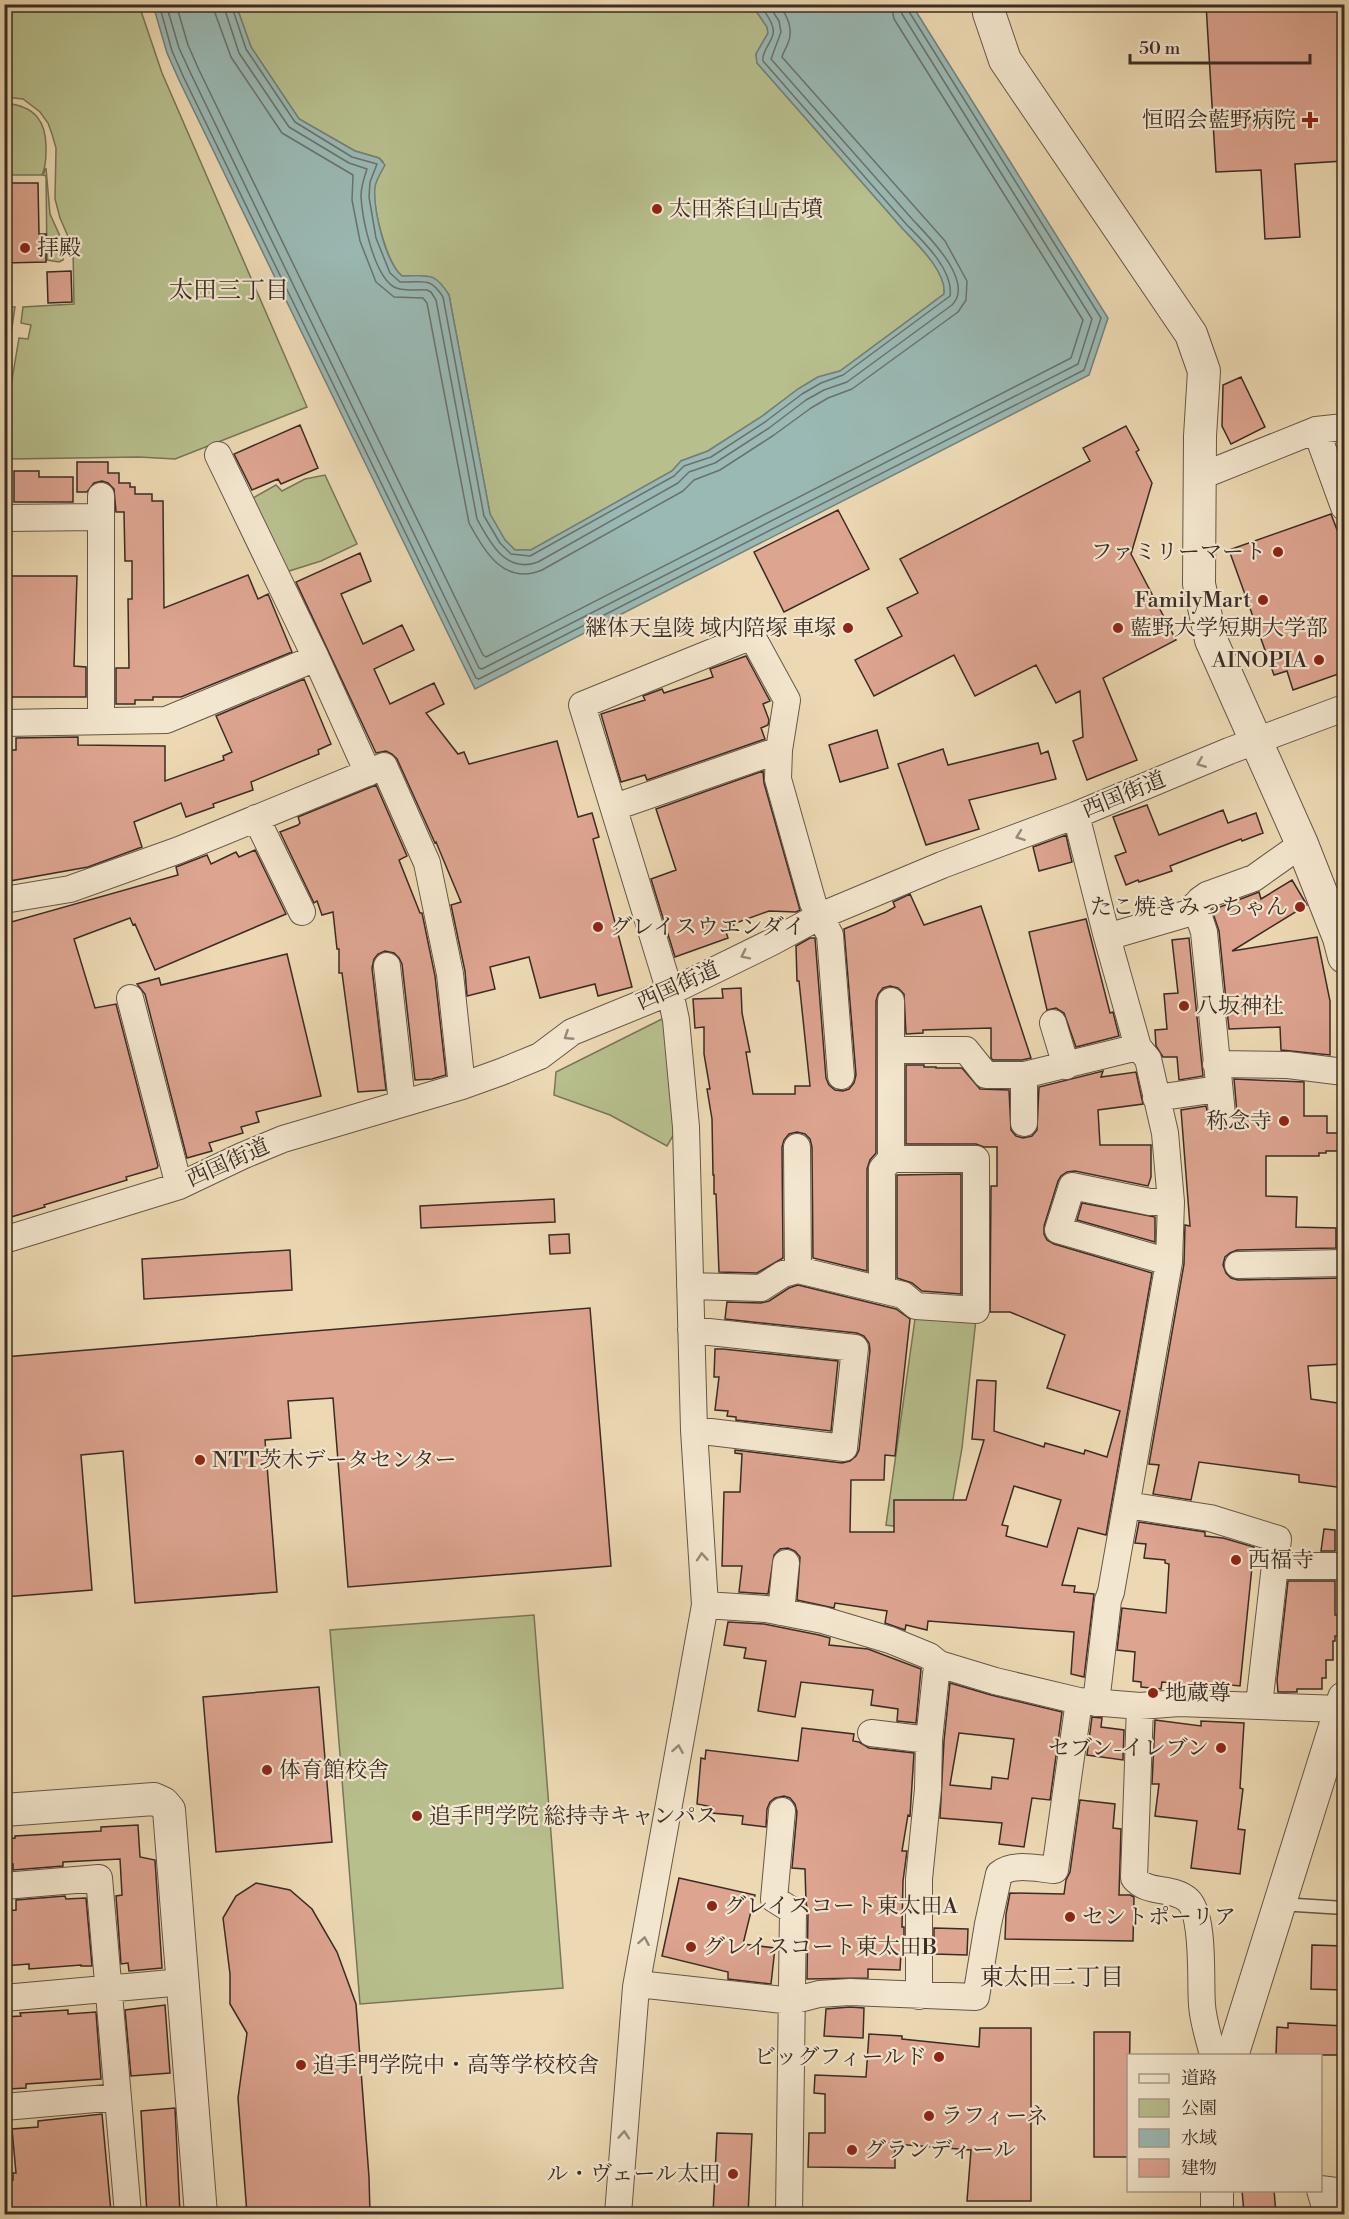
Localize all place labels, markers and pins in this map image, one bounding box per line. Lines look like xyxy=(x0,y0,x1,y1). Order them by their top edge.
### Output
place label: 恒昭会藍野病院 xyxy=(1142,107,1296,134)
marker: 恒昭会藍野病院 xyxy=(1301,111,1319,129)
place label: 太田茶臼山古墳 xyxy=(669,196,823,223)
marker: 太田茶臼山古墳 xyxy=(650,202,664,216)
place label: 拝殿 xyxy=(37,235,81,262)
marker: 拝殿 xyxy=(18,241,32,255)
place label: ファミリーマート xyxy=(1090,539,1266,566)
marker: ファミリーマート xyxy=(1271,545,1285,559)
place label: FamilyMart xyxy=(1134,587,1251,614)
marker: FamilyMart xyxy=(1256,593,1270,607)
place label: 継体天皇陵 域内陪塚 車塚 xyxy=(585,615,836,642)
place label: 藍野大学短期大学部 xyxy=(1130,615,1328,642)
marker: 継体天皇陵 域内陪塚 車塚 xyxy=(841,621,855,635)
marker: 藍野大学短期大学部 xyxy=(1111,621,1125,635)
place label: AINOPIA xyxy=(1211,647,1308,674)
marker: AINOPIA xyxy=(1312,653,1326,667)
place label: たこ焼きみっちゃん xyxy=(1090,894,1288,921)
marker: たこ焼きみっちゃん xyxy=(1293,900,1307,914)
place label: グレイスウエンダイ xyxy=(610,914,805,941)
marker: グレイスウエンダイ xyxy=(591,920,605,934)
place label: 八坂神社 xyxy=(1196,993,1284,1020)
marker: 八坂神社 xyxy=(1177,999,1191,1013)
place label: 称念寺 xyxy=(1206,1108,1272,1135)
marker: 称念寺 xyxy=(1277,1114,1291,1128)
place label: NTT茨木データセンター xyxy=(212,1447,457,1474)
marker: NTT茨木データセンター xyxy=(193,1453,207,1467)
place label: 西福寺 xyxy=(1248,1547,1314,1574)
marker: 西福寺 xyxy=(1229,1553,1243,1567)
place label: 地蔵尊 xyxy=(1165,1680,1231,1707)
marker: 地蔵尊 xyxy=(1146,1686,1160,1700)
place label: セブン-イレブン xyxy=(1048,1735,1209,1762)
marker: セブン-イレブン xyxy=(1214,1741,1228,1755)
place label: 体育館校舎 xyxy=(279,1757,389,1784)
marker: 体育館校舎 xyxy=(260,1763,274,1777)
place label: 追手門学院 総持寺キャンパス xyxy=(429,1803,718,1830)
marker: 追手門学院 総持寺キャンパス xyxy=(410,1809,424,1823)
place label: グレイスコート東太田A xyxy=(724,1893,959,1920)
marker: グレイスコート東太田A xyxy=(705,1899,719,1913)
place label: セントポーリア xyxy=(1082,1904,1236,1931)
marker: セントポーリア xyxy=(1063,1910,1077,1924)
place label: グレイスコート東太田B xyxy=(703,1934,937,1961)
marker: グレイスコート東太田B xyxy=(684,1940,698,1954)
place label: ビッグフィールド xyxy=(754,2044,927,2071)
marker: ビッグフィールド xyxy=(932,2050,946,2064)
place label: 追手門学院中・高等学校校舎 xyxy=(313,2052,599,2079)
marker: 追手門学院中・高等学校校舎 xyxy=(294,2058,308,2072)
place label: ラフィーネ xyxy=(941,2103,1048,2130)
marker: ラフィーネ xyxy=(922,2109,936,2123)
place label: グランディール xyxy=(864,2137,1016,2164)
marker: グランディール xyxy=(845,2143,859,2157)
place label: ル・ヴェール太田 xyxy=(546,2161,721,2188)
marker: ル・ヴェール太田 xyxy=(726,2167,740,2181)

